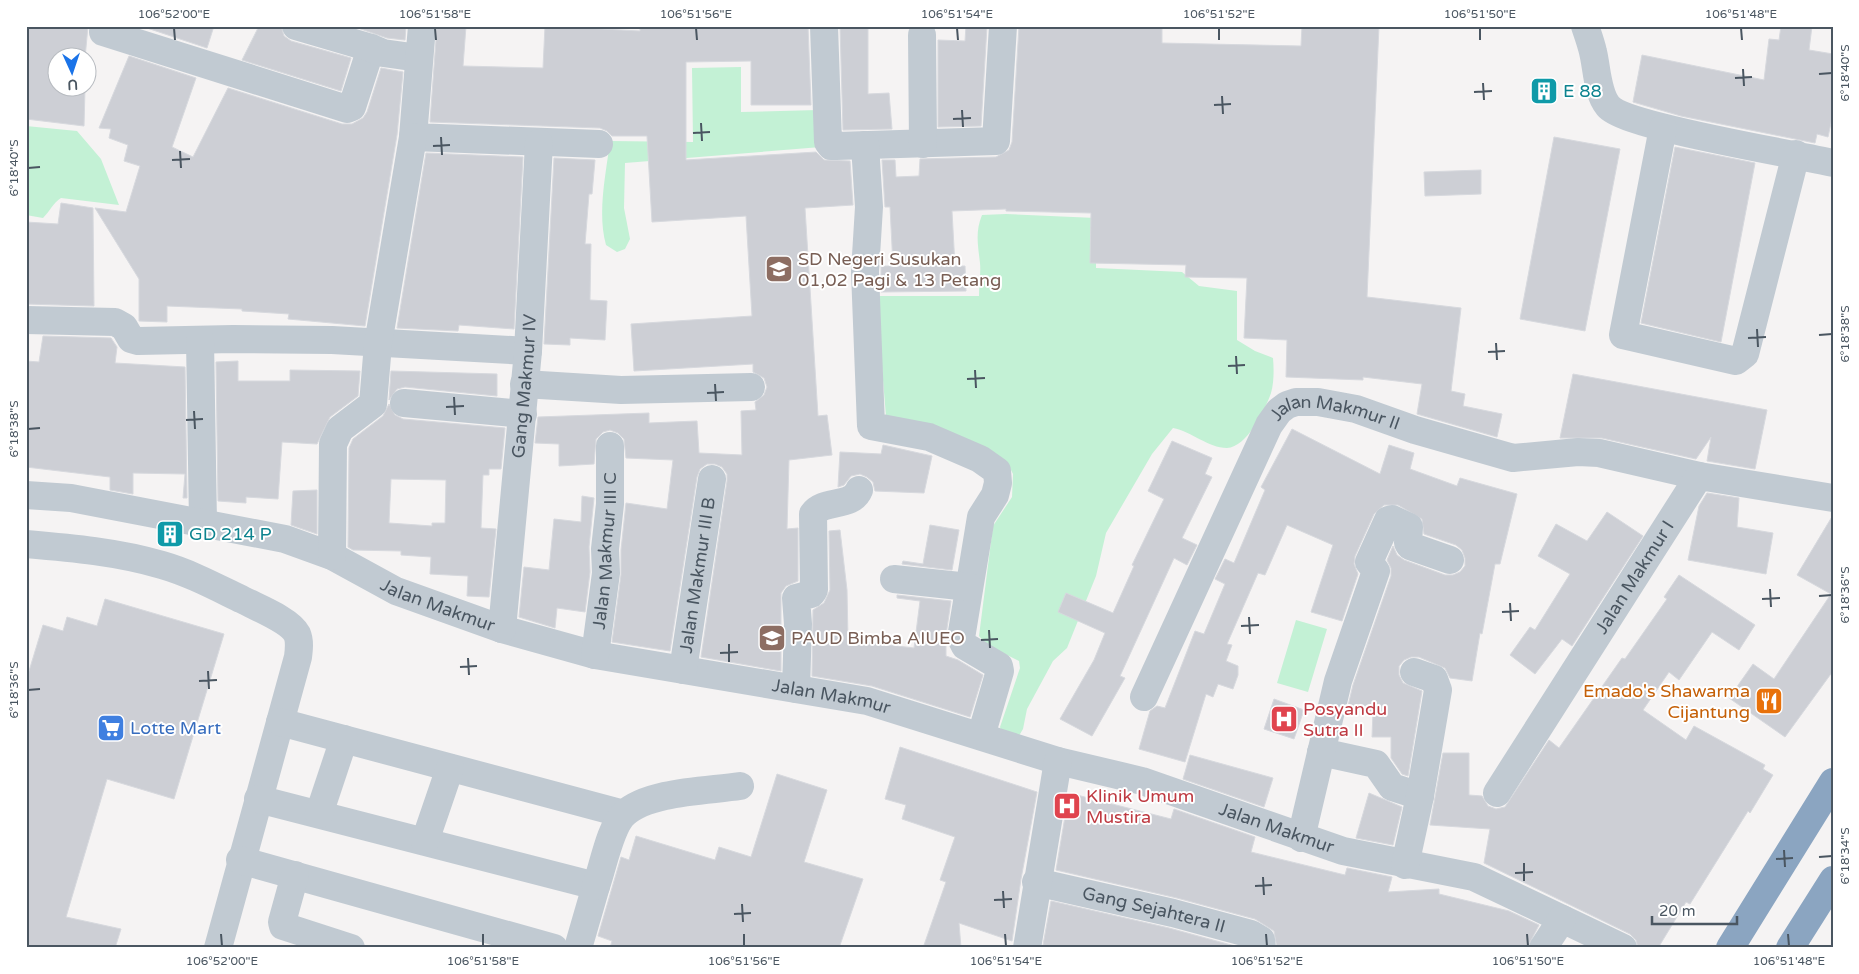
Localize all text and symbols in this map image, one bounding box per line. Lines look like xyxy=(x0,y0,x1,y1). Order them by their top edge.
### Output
text: 106°52'00"E xyxy=(138,7,211,21)
text: 106°51'58"E xyxy=(399,7,472,21)
text: 106°51'56"E xyxy=(660,7,733,21)
text: 106°51'54"E xyxy=(921,7,994,21)
text: 106°51'52"E xyxy=(1183,7,1256,21)
text: 106°51'50"E xyxy=(1444,7,1517,21)
text: 106°51'48"E xyxy=(1705,7,1778,21)
text: 6°18'40"S xyxy=(1838,44,1852,102)
north arrow xyxy=(48,48,98,98)
text: U xyxy=(67,76,78,93)
building icon: E 88 xyxy=(1529,76,1559,106)
place label: E 88 xyxy=(1563,80,1602,102)
text: 6°18'40"S xyxy=(7,139,21,197)
place label: SD Negeri Susukan 01,02 Pagi & 13 Petang xyxy=(798,248,1001,291)
school or university icon: SD Negeri Susukan 01,02 Pagi & 13 Petang xyxy=(764,254,794,284)
text: 6°18'38"S xyxy=(1838,305,1852,363)
street label: Gang Makmur IV xyxy=(507,313,541,459)
text: Jalan Makmur II xyxy=(1265,390,1403,435)
text: 6°18'38"S xyxy=(7,400,21,458)
street label: Jalan Makmur II xyxy=(1270,415,1406,439)
street label: Jalan Makmur III C xyxy=(588,472,621,631)
street label: Jalan Makmur III B xyxy=(675,495,720,655)
street label: Jalan Makmur I xyxy=(1590,516,1679,638)
building icon: GD 214 P xyxy=(155,519,185,549)
place label: GD 214 P xyxy=(189,523,272,545)
text: 6°18'36"S xyxy=(1838,566,1852,624)
street label: Jalan Makmur xyxy=(377,574,498,637)
school or university icon: PAUD Bimba AIUEO xyxy=(757,623,787,653)
place label: PAUD Bimba AIUEO xyxy=(791,627,965,649)
text: 6°18'36"S xyxy=(7,661,21,719)
street label: Jalan Makmur xyxy=(770,674,894,719)
place label: Emado's Shawarma Cijantung xyxy=(1583,680,1750,723)
restaurant icon: Emado's Shawarma Cijantung xyxy=(1754,686,1784,716)
place label: Posyandu Sutra II xyxy=(1303,698,1387,741)
hospital icon: Posyandu Sutra II xyxy=(1269,704,1299,734)
supermarket icon: Lotte Mart xyxy=(96,713,126,743)
place label: Lotte Mart xyxy=(130,717,221,739)
place label: Klinik Umum Mustira xyxy=(1086,785,1194,828)
hospital icon: Klinik Umum Mustira xyxy=(1052,791,1082,821)
street label: Jalan Makmur xyxy=(1216,798,1337,858)
text: 6°18'34"S xyxy=(1838,827,1852,885)
street label: Gang Sejahtera II xyxy=(1080,882,1228,938)
scale bar xyxy=(1652,894,1736,926)
text: 20 m xyxy=(1659,902,1696,920)
text: 106°52'00"E xyxy=(186,954,259,968)
text: 106°51'58"E xyxy=(447,954,520,968)
text: 106°51'56"E xyxy=(708,954,781,968)
text: 106°51'54"E xyxy=(970,954,1043,968)
text: 106°51'52"E xyxy=(1231,954,1304,968)
text: 106°51'50"E xyxy=(1492,954,1565,968)
text: 106°51'48"E xyxy=(1753,954,1826,968)

